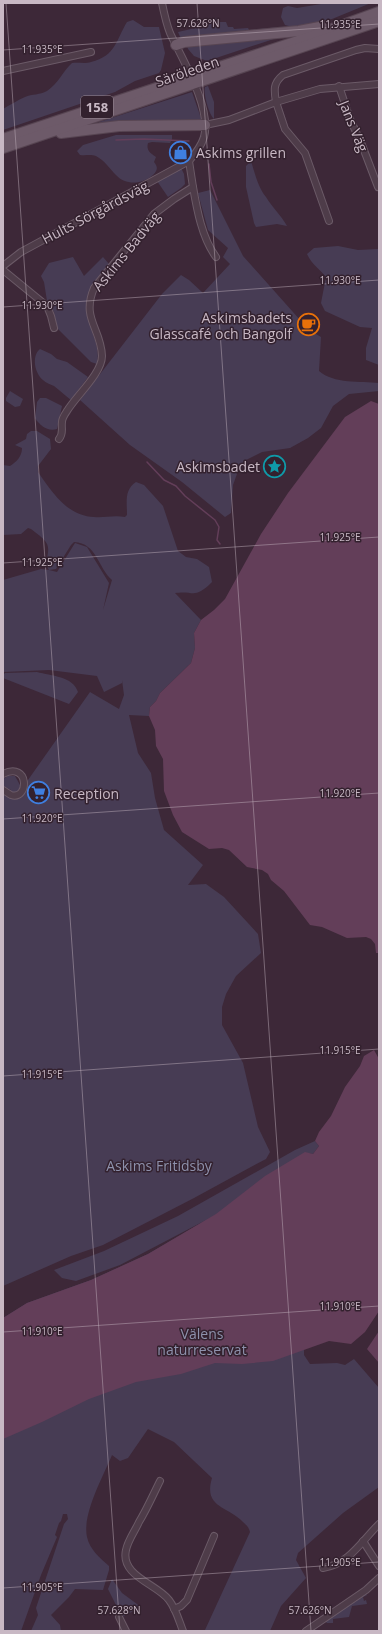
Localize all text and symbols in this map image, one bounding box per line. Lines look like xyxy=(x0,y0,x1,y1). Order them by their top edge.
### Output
text: 57.626°N xyxy=(176,16,220,30)
text: 11.935°E xyxy=(319,17,361,31)
text: 11.935°E xyxy=(21,42,63,56)
street label: Säröleden xyxy=(153,51,221,91)
street label: Jans Väg xyxy=(334,95,373,155)
road number: 158 xyxy=(81,96,113,118)
shop icon: Askims grillen xyxy=(168,139,194,165)
place label: Askims grillen xyxy=(196,143,286,162)
street label: Hults Sörgårdsväg xyxy=(38,176,152,248)
street label: Askims Badväg xyxy=(88,207,164,295)
text: 11.930°E xyxy=(319,273,361,287)
text: 11.930°E xyxy=(21,298,63,312)
place label: Askimsbadets Glasscafé och Bangolf xyxy=(149,308,293,343)
cafe icon: Askimsbadets Glasscafé och Bangolf xyxy=(295,312,321,338)
place icon: Askimsbadet xyxy=(262,453,288,479)
place label: Askimsbadet xyxy=(176,457,260,476)
text: 11.925°E xyxy=(319,530,361,544)
text: 11.925°E xyxy=(21,555,63,569)
supermarket icon: Reception xyxy=(25,780,51,806)
place label: Reception xyxy=(54,784,119,803)
text: 11.920°E xyxy=(319,786,361,800)
text: 11.920°E xyxy=(21,811,63,825)
text: 11.915°E xyxy=(319,1043,361,1057)
text: 11.915°E xyxy=(21,1067,63,1081)
park label: Askims Fritidsby xyxy=(106,1156,213,1175)
text: 11.910°E xyxy=(319,1299,361,1313)
text: 11.910°E xyxy=(21,1324,63,1338)
park label: Välens naturreservat xyxy=(157,1324,247,1359)
text: 11.905°E xyxy=(319,1555,361,1569)
text: 11.905°E xyxy=(21,1580,63,1594)
text: 57.628°N xyxy=(97,1603,141,1617)
text: 57.626°N xyxy=(288,1603,332,1617)

